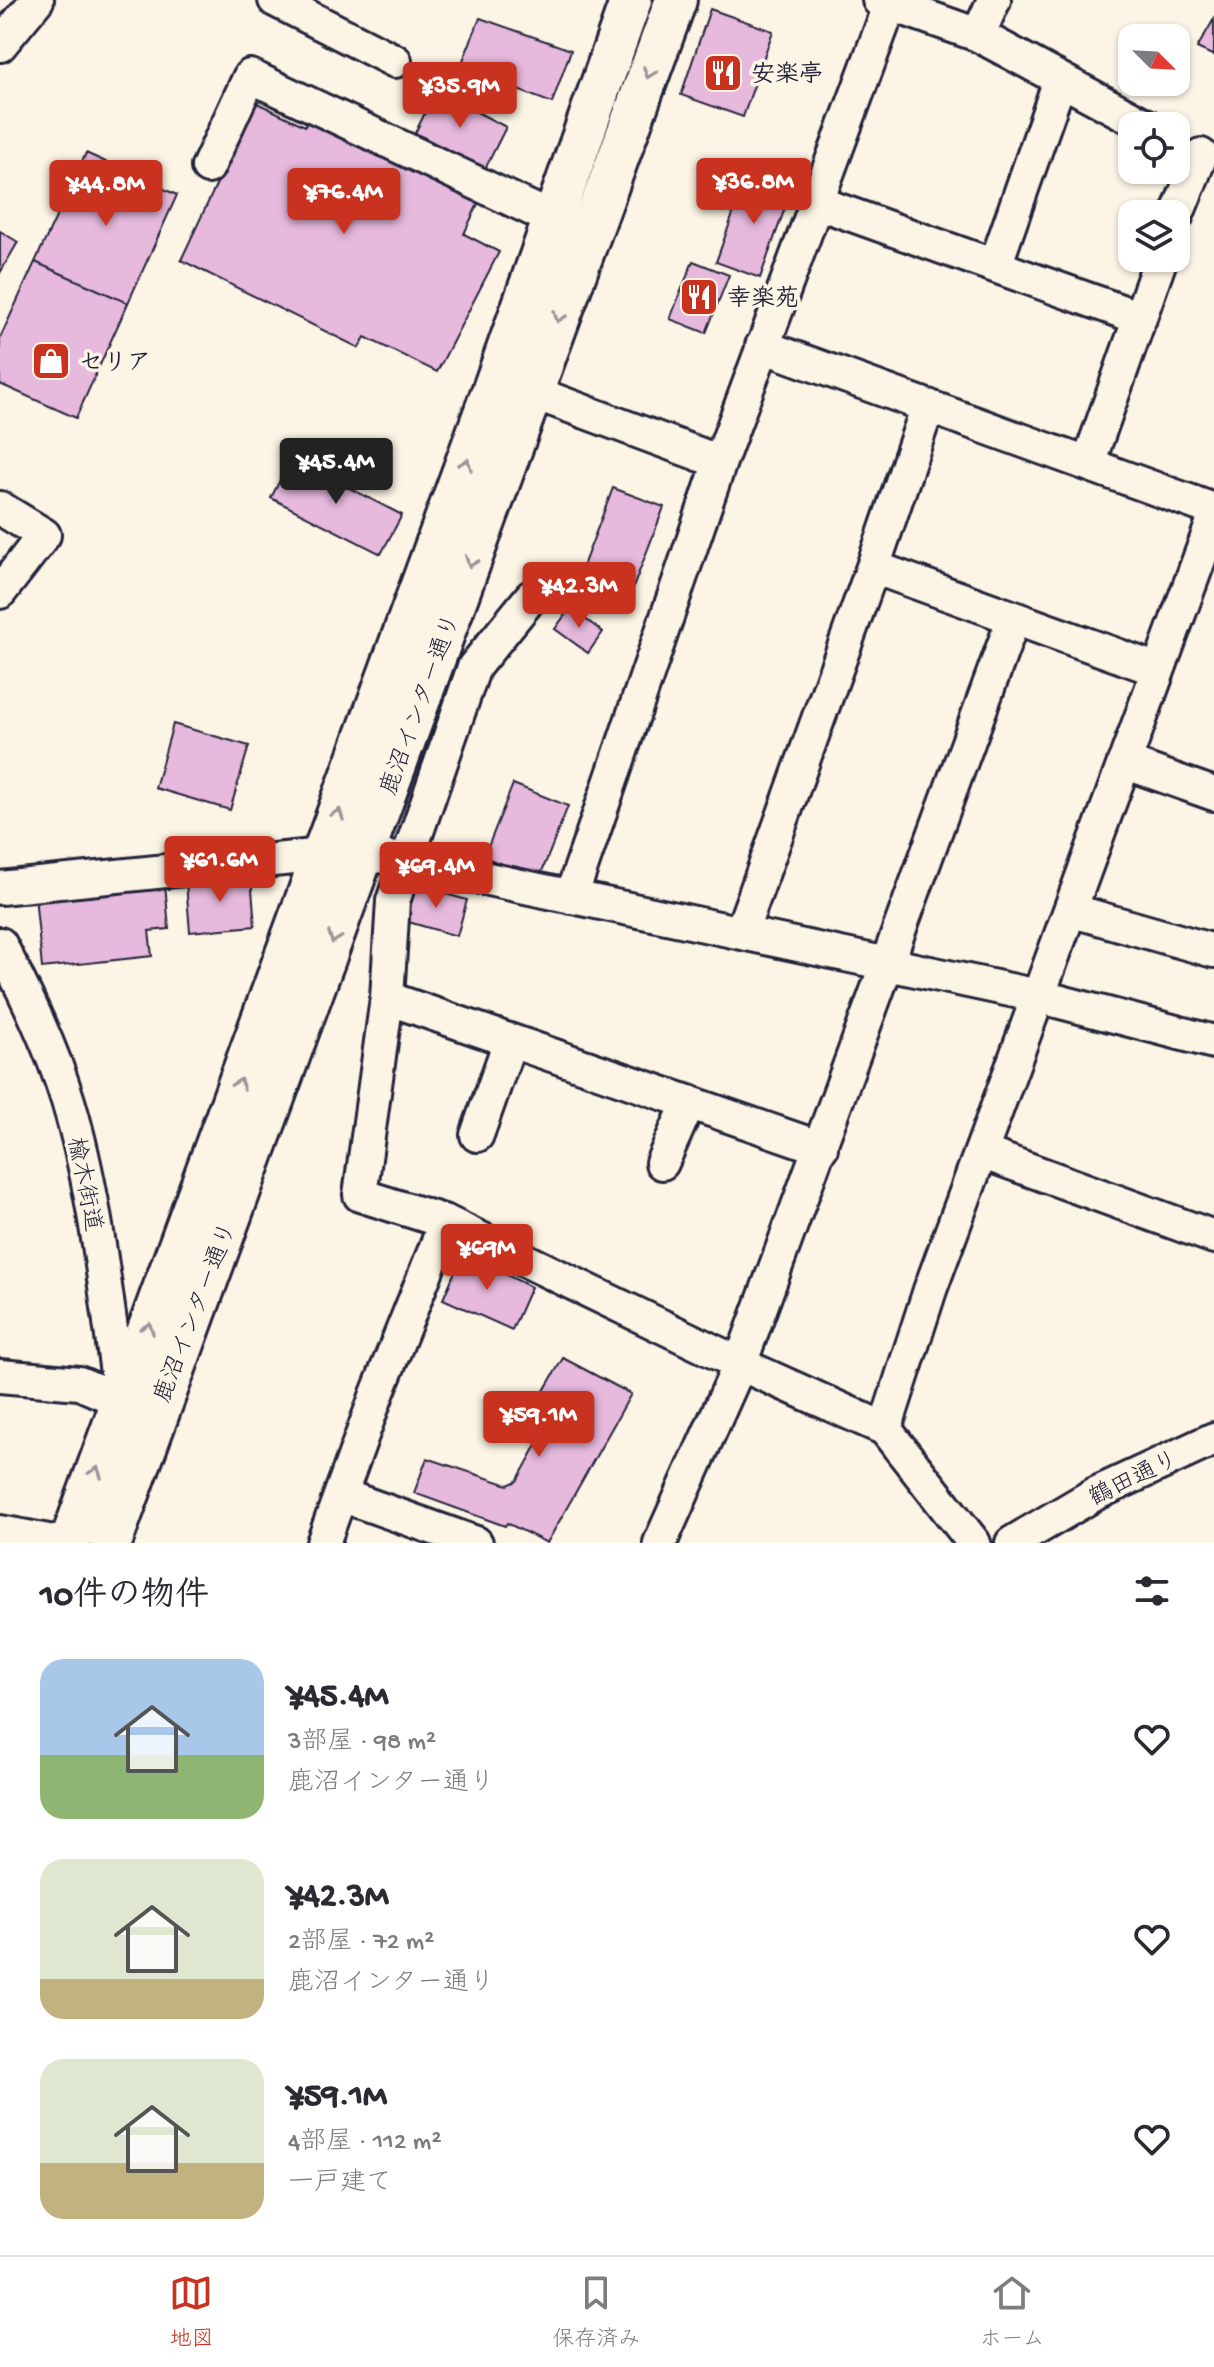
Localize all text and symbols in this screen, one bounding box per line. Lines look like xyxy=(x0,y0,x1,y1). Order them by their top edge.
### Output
north arrow xyxy=(1118,24,1190,96)
map controls xyxy=(1118,24,1190,272)
restaurant icon: 安楽亭 xyxy=(702,52,744,94)
place label: 安楽亭 xyxy=(751,61,823,91)
pin: ¥35.9M xyxy=(395,62,525,130)
one-way arrow xyxy=(642,66,659,80)
text: ¥35.9M xyxy=(421,72,499,103)
button: locate xyxy=(1118,112,1190,184)
pin: ¥36.8M xyxy=(689,158,819,226)
pin: ¥44.8M xyxy=(41,160,171,228)
pin: ¥76.4M xyxy=(279,168,409,236)
text: ¥36.8M xyxy=(714,168,794,199)
text: ¥44.8M xyxy=(67,170,145,201)
text: ¥76.4M xyxy=(305,178,383,209)
button: layers xyxy=(1118,200,1190,272)
restaurant icon: 幸楽苑 xyxy=(678,276,720,318)
place label: 幸楽苑 xyxy=(727,285,799,315)
one-way arrow xyxy=(552,309,569,323)
shop icon: セリア xyxy=(30,340,72,382)
place label: セリア xyxy=(79,350,151,379)
pin: ¥45.4M xyxy=(271,438,401,506)
text: ¥45.4M xyxy=(298,448,374,479)
one-way arrow xyxy=(456,458,472,472)
one-way arrow xyxy=(464,554,481,568)
pin: ¥42.3M xyxy=(514,562,644,630)
text: ¥42.3M xyxy=(541,572,617,603)
street label: 鹿沼インター通り xyxy=(375,610,469,800)
one-way arrow xyxy=(328,807,345,821)
pin: ¥61.6M xyxy=(155,836,285,904)
pin: ¥69.4M xyxy=(371,842,501,910)
text: ¥61.6M xyxy=(182,846,258,877)
text: ¥69.4M xyxy=(398,852,474,883)
one-way arrow xyxy=(327,930,344,944)
one-way arrow xyxy=(229,1078,245,1092)
street label: 楡木街道 xyxy=(59,1135,107,1235)
street label: 鹿沼インター通り xyxy=(149,1219,245,1408)
pin: ¥69M xyxy=(440,1224,534,1292)
text: ¥69M xyxy=(459,1234,515,1265)
one-way arrow xyxy=(138,1322,155,1336)
pin: ¥59.1M xyxy=(474,1391,604,1459)
text: ¥59.1M xyxy=(501,1401,577,1432)
street label: 鶴田通り xyxy=(1085,1445,1184,1514)
one-way arrow xyxy=(86,1466,102,1480)
icon: filters xyxy=(1130,1569,1174,1613)
text: 10件の物件 xyxy=(40,1578,209,1618)
text: ¥45.4M xyxy=(288,1678,388,1718)
icon: home xyxy=(104,1691,200,1787)
icon: heart xyxy=(1130,1717,1174,1761)
text: 3部屋 · 98 m² xyxy=(288,1728,436,1759)
text: 鹿沼インター通り xyxy=(288,1769,495,1800)
text: ¥42.3M xyxy=(288,1878,388,1918)
icon: home xyxy=(104,1891,200,1987)
icon: heart xyxy=(1130,1917,1174,1961)
text: 2部屋 · 72 m² xyxy=(288,1928,434,1959)
text: 鹿沼インター通り xyxy=(288,1969,495,2000)
text: ¥59.1M xyxy=(288,2078,387,2118)
icon: home xyxy=(104,2091,200,2187)
icon: heart xyxy=(1130,2117,1174,2161)
text: 4部屋 · 112 m² xyxy=(288,2128,441,2159)
text: 一戸建て xyxy=(288,2169,392,2200)
tab: 地図 xyxy=(169,2271,213,2354)
tab: 保存済み xyxy=(552,2271,640,2354)
tab: ホーム xyxy=(979,2271,1045,2354)

